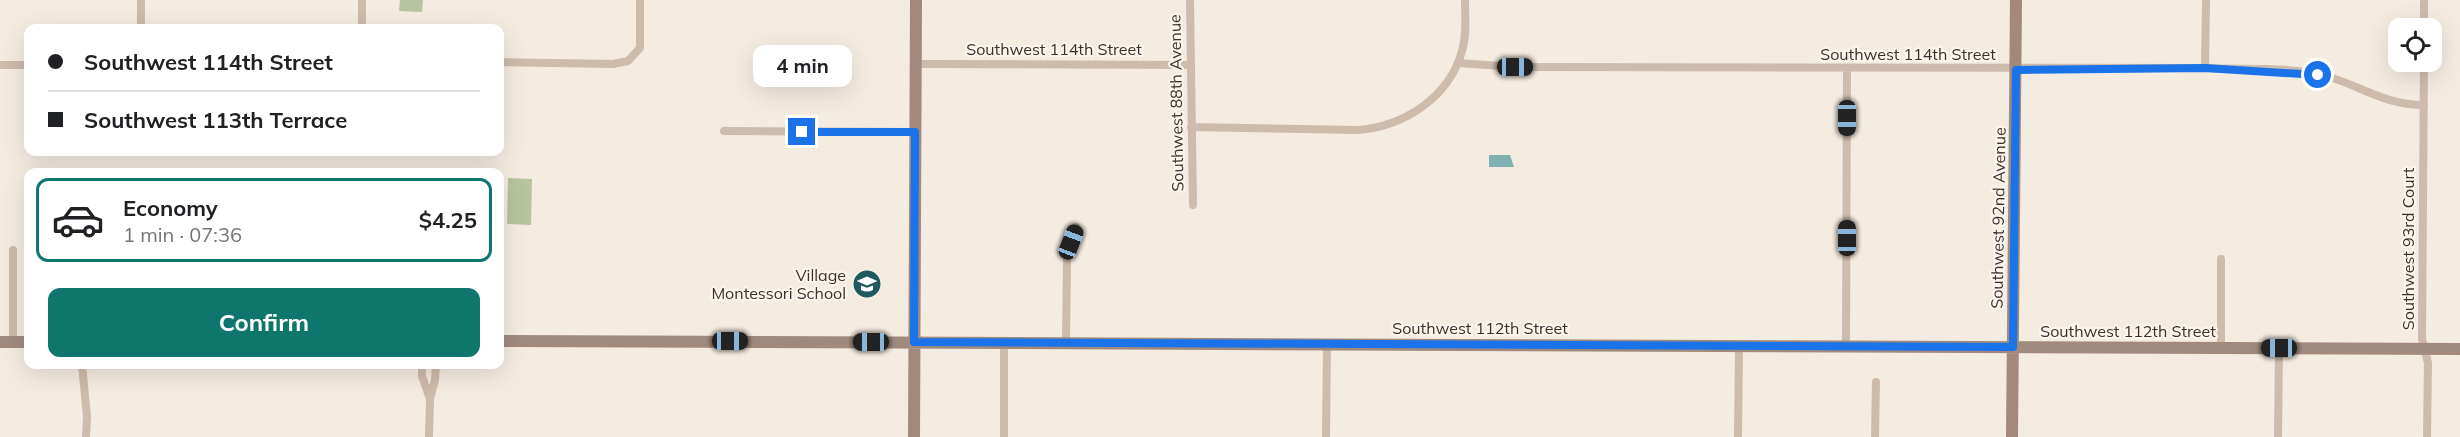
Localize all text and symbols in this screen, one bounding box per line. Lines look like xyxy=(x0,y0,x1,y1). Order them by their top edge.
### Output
street label: Southwest 88th Avenue xyxy=(1164,14,1188,192)
map controls xyxy=(2388,18,2442,72)
button: locate xyxy=(2388,18,2442,72)
street label: Southwest 114th Street xyxy=(966,39,1142,59)
street label: Southwest 114th Street xyxy=(1820,44,1996,64)
callout: 4 min xyxy=(752,45,852,87)
text: Southwest 114th Street xyxy=(84,48,333,76)
text: 4 min xyxy=(776,53,829,78)
car xyxy=(1497,58,1533,76)
route start xyxy=(2304,61,2331,88)
car xyxy=(1838,100,1856,136)
text: Southwest 113th Terrace xyxy=(84,106,347,134)
route end xyxy=(788,118,815,145)
street label: Southwest 92nd Avenue xyxy=(1986,127,2010,309)
street label: Southwest 93rd Court xyxy=(2398,167,2418,330)
icon: car xyxy=(51,193,105,247)
text: Economy xyxy=(123,194,218,222)
text: $4.25 xyxy=(419,206,477,234)
car xyxy=(1838,220,1856,256)
text: 1 min · 07:36 xyxy=(123,222,242,247)
car xyxy=(1056,222,1086,262)
place label: Village Montessori School xyxy=(711,265,846,303)
school or university icon: Village Montessori School xyxy=(851,268,883,300)
button: Confirm xyxy=(48,288,480,357)
street label: Southwest 112th Street xyxy=(1392,318,1568,338)
street label: Southwest 112th Street xyxy=(2040,321,2216,341)
car xyxy=(712,332,748,350)
car xyxy=(853,333,889,351)
car xyxy=(2261,339,2297,357)

